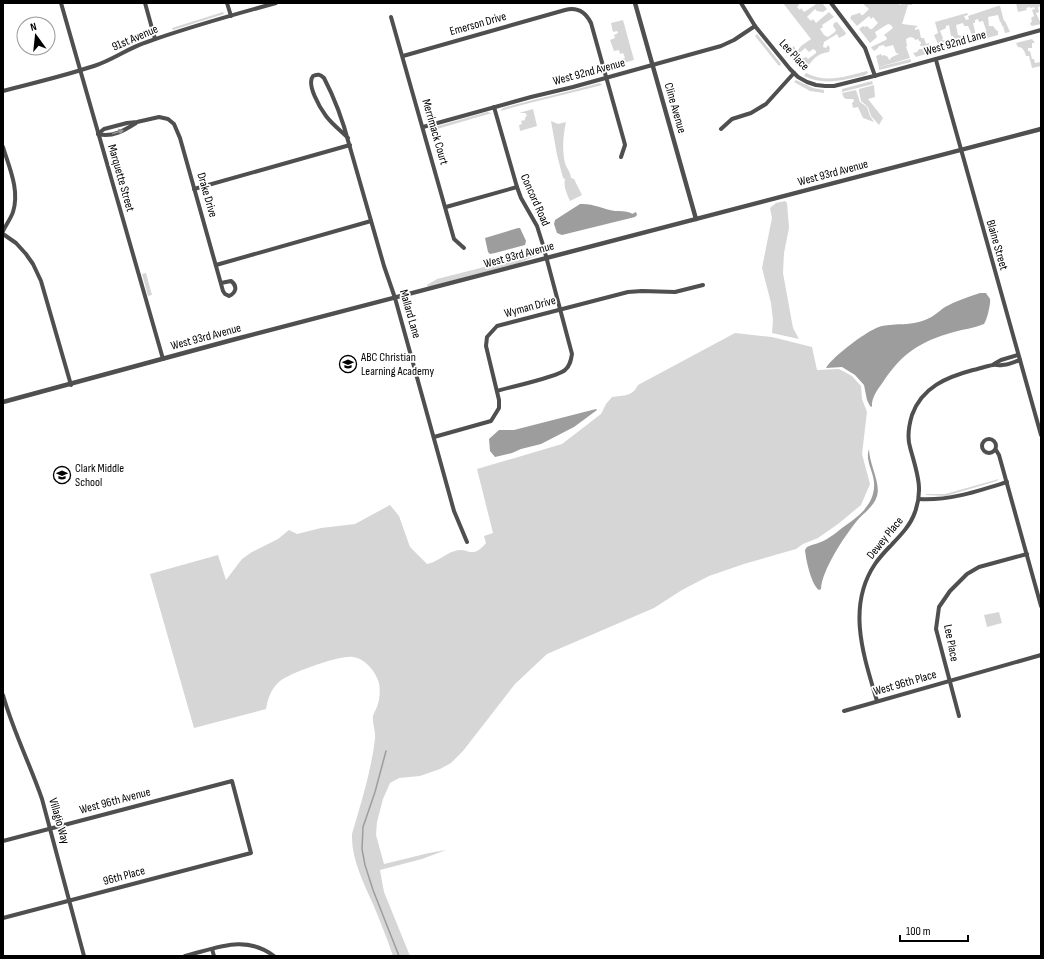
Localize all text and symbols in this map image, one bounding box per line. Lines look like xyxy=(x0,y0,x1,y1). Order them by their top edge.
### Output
street label: Emerson Drive xyxy=(448,9,508,39)
north arrow xyxy=(16,16,56,56)
text: N xyxy=(29,20,38,34)
street label: 91st Avenue xyxy=(110,22,161,54)
street label: West 92nd Lane xyxy=(922,27,988,59)
street label: Lee Place xyxy=(776,36,812,74)
street label: West 92nd Avenue xyxy=(551,55,627,89)
street label: Cline Avenue xyxy=(661,81,689,135)
street label: Merrimack Court xyxy=(418,97,452,167)
one-way arrow xyxy=(113,129,125,135)
street label: Marquette Street xyxy=(104,143,138,214)
street label: West 93rd Avenue xyxy=(796,156,870,190)
street label: Drake Drive xyxy=(193,171,221,219)
street label: Concord Road xyxy=(517,171,553,229)
street label: Blaine Street xyxy=(983,218,1011,272)
street label: West 93rd Avenue xyxy=(482,238,556,272)
street label: Mallard Lane xyxy=(396,288,424,340)
street label: Wyman Drive xyxy=(503,293,558,321)
street label: West 93rd Avenue xyxy=(169,320,243,354)
place label: ABC Christian Learning Academy xyxy=(360,350,434,379)
school or university icon: ABC Christian Learning Academy xyxy=(338,354,358,374)
place label: Clark Middle School xyxy=(75,461,124,490)
school or university icon: Clark Middle School xyxy=(52,465,72,485)
street label: Dewey Place xyxy=(863,514,907,562)
street label: Lee Place xyxy=(940,623,962,663)
street label: West 96th Place xyxy=(872,667,939,699)
street label: West 96th Avenue xyxy=(78,784,152,818)
street label: Villagio Way xyxy=(45,796,73,846)
street label: 96th Place xyxy=(101,863,147,889)
scale bar xyxy=(900,917,968,943)
text: 100 m xyxy=(906,924,931,939)

